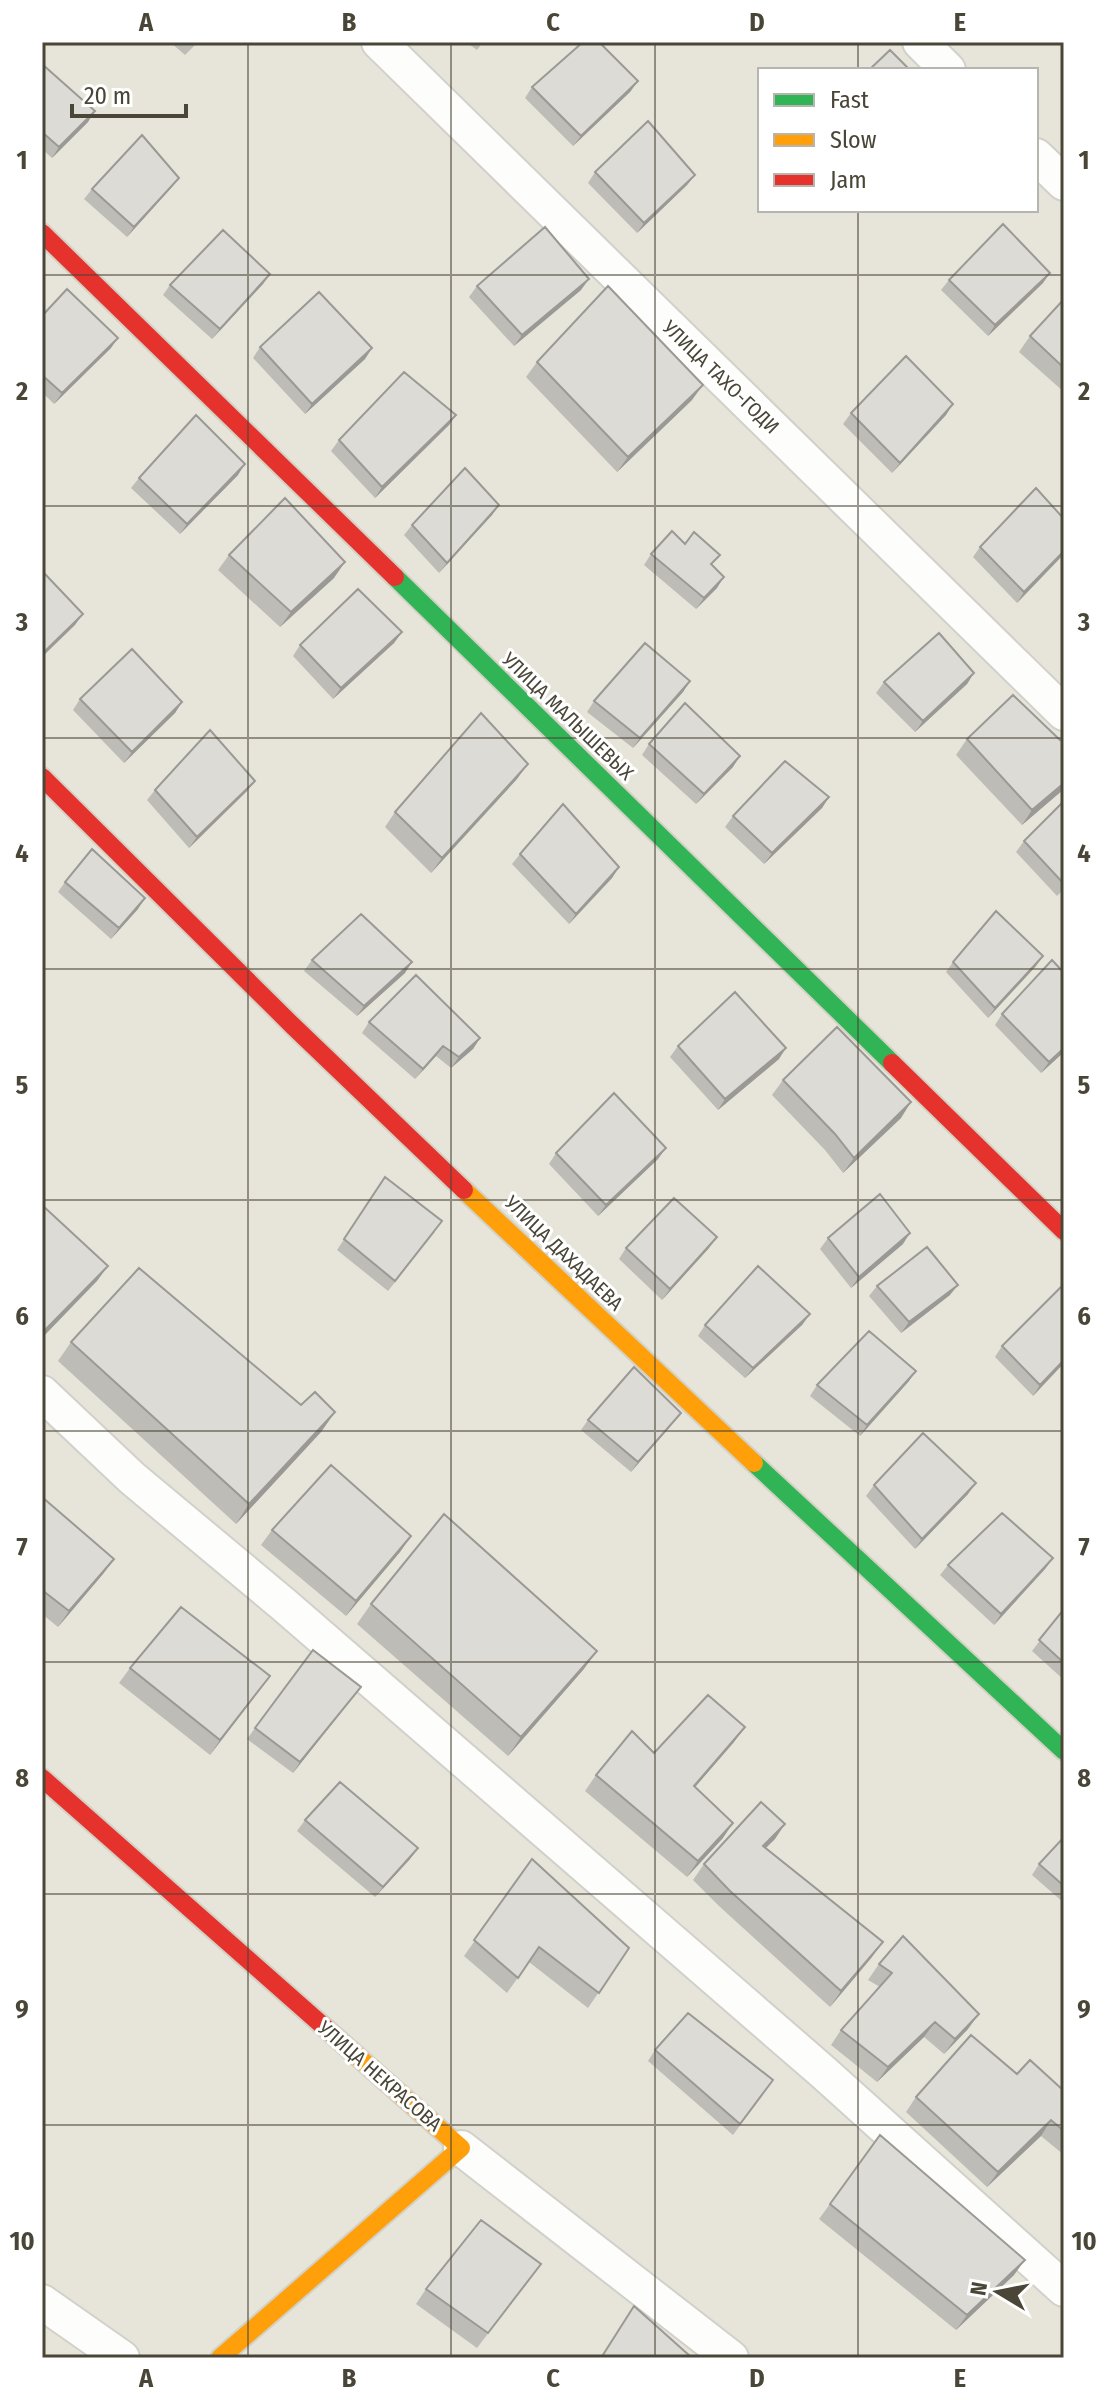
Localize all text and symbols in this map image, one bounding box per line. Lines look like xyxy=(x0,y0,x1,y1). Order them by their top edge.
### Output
text: A xyxy=(138,7,154,38)
text: B xyxy=(342,7,357,38)
text: C xyxy=(546,7,560,38)
text: D xyxy=(749,7,765,38)
text: E xyxy=(954,7,966,38)
scale bar xyxy=(72,68,186,118)
legend xyxy=(758,68,1038,212)
text: 20 m xyxy=(84,82,131,110)
text: Fast xyxy=(830,86,869,114)
text: Slow xyxy=(830,126,877,154)
text: 1 xyxy=(17,145,28,176)
text: 1 xyxy=(1079,145,1090,176)
text: Jam xyxy=(830,166,867,194)
street label: УЛИЦА ТАХО-ГОДИ xyxy=(657,315,784,439)
text: 2 xyxy=(15,376,28,407)
text: 2 xyxy=(1077,376,1090,407)
text: 3 xyxy=(15,607,28,638)
text: 3 xyxy=(1077,607,1090,638)
street label: УЛИЦА МАЛЫШЕВЫХ xyxy=(497,647,639,785)
text: 4 xyxy=(15,838,29,869)
text: 4 xyxy=(1077,838,1091,869)
text: 5 xyxy=(16,1070,29,1101)
text: 5 xyxy=(1078,1070,1091,1101)
street label: УЛИЦА ДАХАДАЕВА xyxy=(499,1190,628,1316)
text: 6 xyxy=(15,1301,29,1332)
text: 6 xyxy=(1077,1301,1091,1332)
text: 7 xyxy=(16,1532,28,1563)
text: 7 xyxy=(1078,1532,1090,1563)
text: 8 xyxy=(15,1763,29,1794)
text: 8 xyxy=(1077,1763,1091,1794)
text: 9 xyxy=(15,1994,29,2025)
text: 9 xyxy=(1077,1994,1091,2025)
street label: УЛИЦА НЕКРАСОВА xyxy=(313,2015,447,2137)
text: 10 xyxy=(9,2226,35,2257)
text: 10 xyxy=(1071,2226,1097,2257)
north arrow xyxy=(958,2252,1038,2332)
text: N xyxy=(964,2280,993,2297)
text: A xyxy=(138,2363,154,2394)
text: B xyxy=(342,2363,357,2394)
text: C xyxy=(546,2363,560,2394)
text: D xyxy=(749,2363,765,2394)
text: E xyxy=(954,2363,966,2394)

